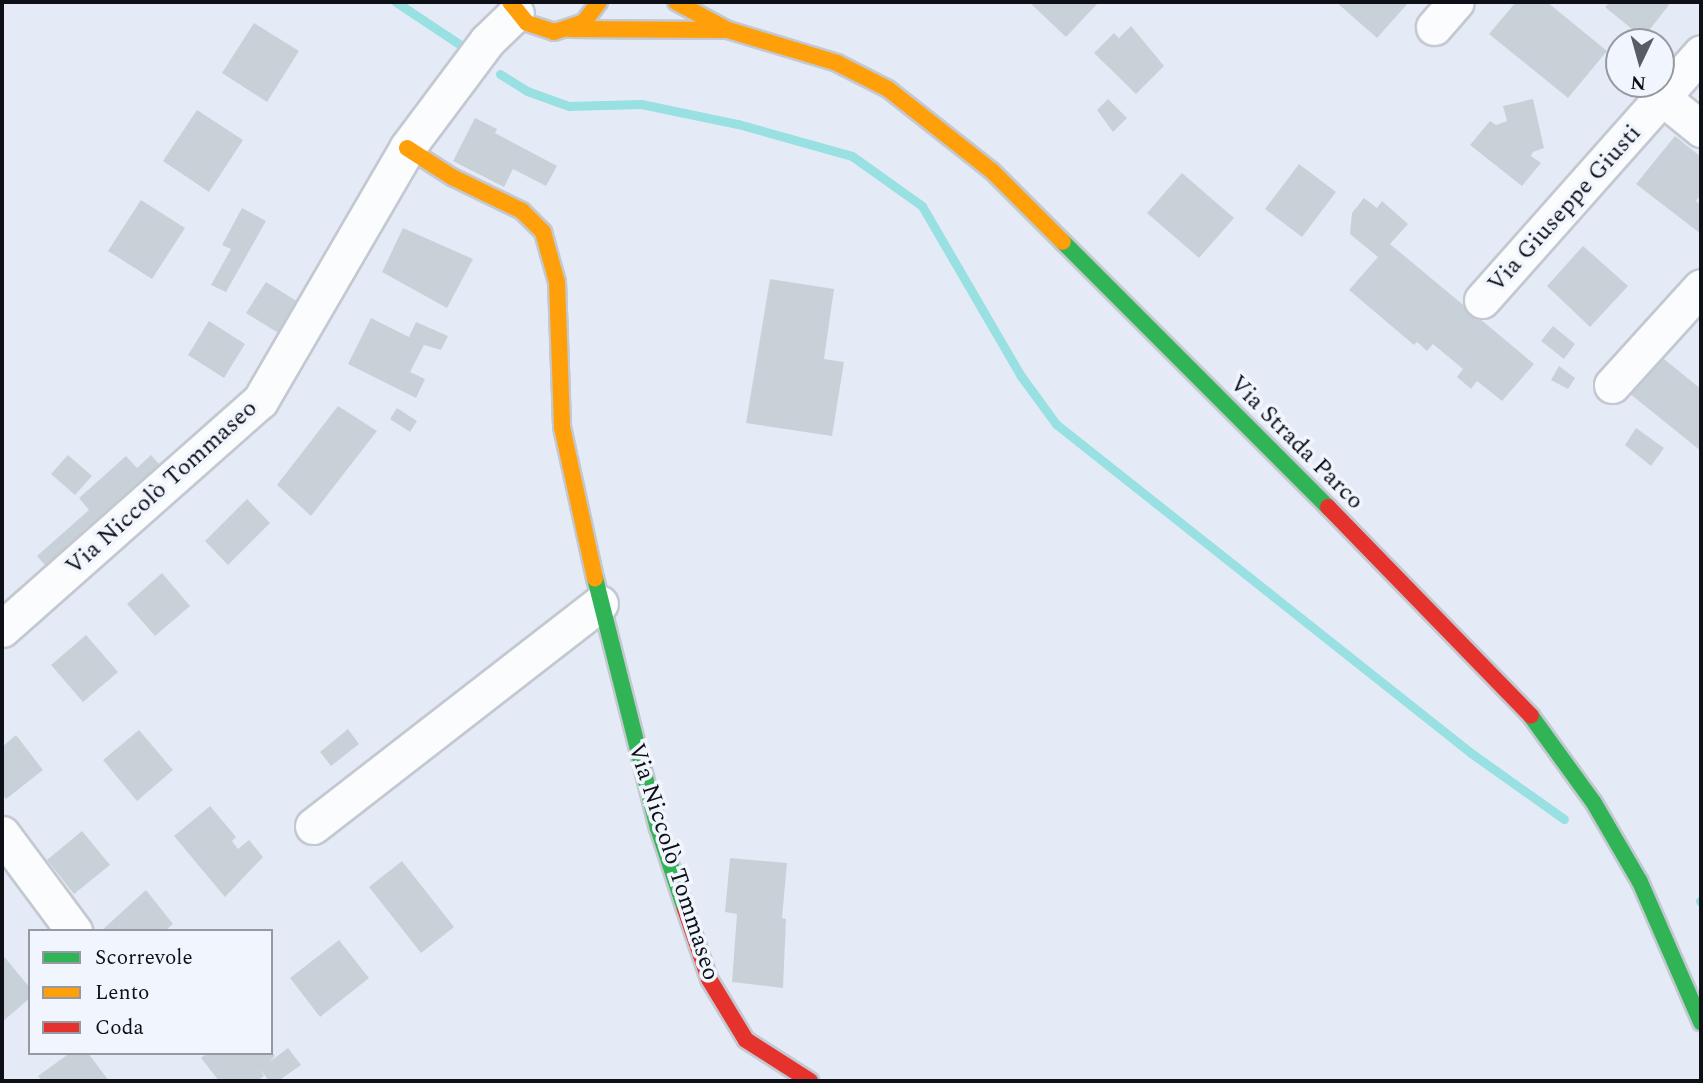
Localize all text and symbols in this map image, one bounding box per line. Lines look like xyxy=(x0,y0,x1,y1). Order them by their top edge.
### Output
north arrow xyxy=(1605,28,1675,98)
text: N xyxy=(1629,67,1647,98)
street label: Via Giuseppe Giusti xyxy=(1482,120,1648,298)
street label: Via Strada Parco xyxy=(1223,370,1369,516)
street label: Via Niccolò Tommaseo xyxy=(60,395,264,581)
street label: Via Niccolò Tommaseo xyxy=(621,740,725,984)
legend xyxy=(28,929,273,1055)
text: Scorrevole xyxy=(95,942,193,974)
text: Lento xyxy=(95,977,149,1009)
text: Coda xyxy=(95,1012,144,1044)

